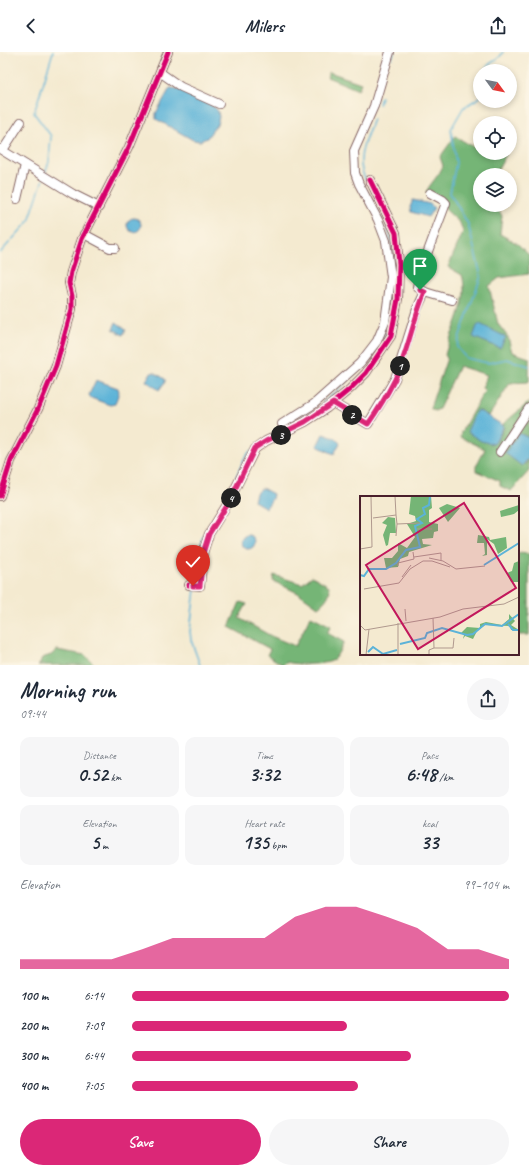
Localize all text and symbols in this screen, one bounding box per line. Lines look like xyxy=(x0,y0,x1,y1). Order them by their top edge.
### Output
icon: back xyxy=(20,15,42,37)
text: Milers xyxy=(245,15,284,37)
icon: share xyxy=(487,15,509,37)
north arrow xyxy=(473,64,517,108)
map controls xyxy=(473,64,517,212)
button: locate xyxy=(473,116,517,160)
button: layers xyxy=(473,168,517,212)
pin xyxy=(403,249,437,290)
icon: arrive xyxy=(409,255,431,277)
pin: 1 xyxy=(390,356,410,376)
text: 1 xyxy=(398,359,402,373)
pin: 2 xyxy=(342,405,362,425)
text: 2 xyxy=(350,408,354,422)
pin: 3 xyxy=(271,425,291,445)
text: 3 xyxy=(279,428,283,442)
pin: 4 xyxy=(221,488,241,508)
text: 4 xyxy=(229,491,233,505)
inset map xyxy=(360,496,519,655)
pin xyxy=(176,545,210,586)
icon: check xyxy=(182,551,204,573)
text: Morning run xyxy=(20,677,116,705)
button: share xyxy=(467,678,509,720)
text: 09:44 xyxy=(20,706,46,722)
text: Distance xyxy=(83,748,116,762)
text: Time xyxy=(256,748,273,762)
text: Pace xyxy=(421,748,438,762)
text: 0.52 xyxy=(77,762,108,787)
text: 3:32 xyxy=(249,762,280,787)
text: 6:48 xyxy=(405,762,437,787)
text: km xyxy=(108,770,122,784)
text: /km xyxy=(437,770,454,784)
text: Elevation xyxy=(83,816,116,830)
text: Heart rate xyxy=(244,816,285,830)
text: kcal xyxy=(422,816,437,830)
text: 5 xyxy=(91,830,99,855)
text: 135 xyxy=(242,830,269,855)
text: 33 xyxy=(421,830,439,855)
text: m xyxy=(99,838,108,852)
text: bpm xyxy=(269,838,287,852)
text: Elevation xyxy=(20,877,60,893)
text: 99–104 m xyxy=(464,877,509,893)
text: 100 m xyxy=(20,988,48,1004)
text: 6:14 xyxy=(84,988,104,1004)
text: 200 m xyxy=(20,1018,48,1034)
text: 7:09 xyxy=(84,1018,104,1034)
text: 300 m xyxy=(20,1048,48,1064)
text: 6:44 xyxy=(84,1048,104,1064)
text: 400 m xyxy=(20,1078,48,1094)
text: 7:05 xyxy=(84,1078,104,1094)
button: Save xyxy=(20,1119,261,1165)
button: Share xyxy=(269,1119,509,1165)

